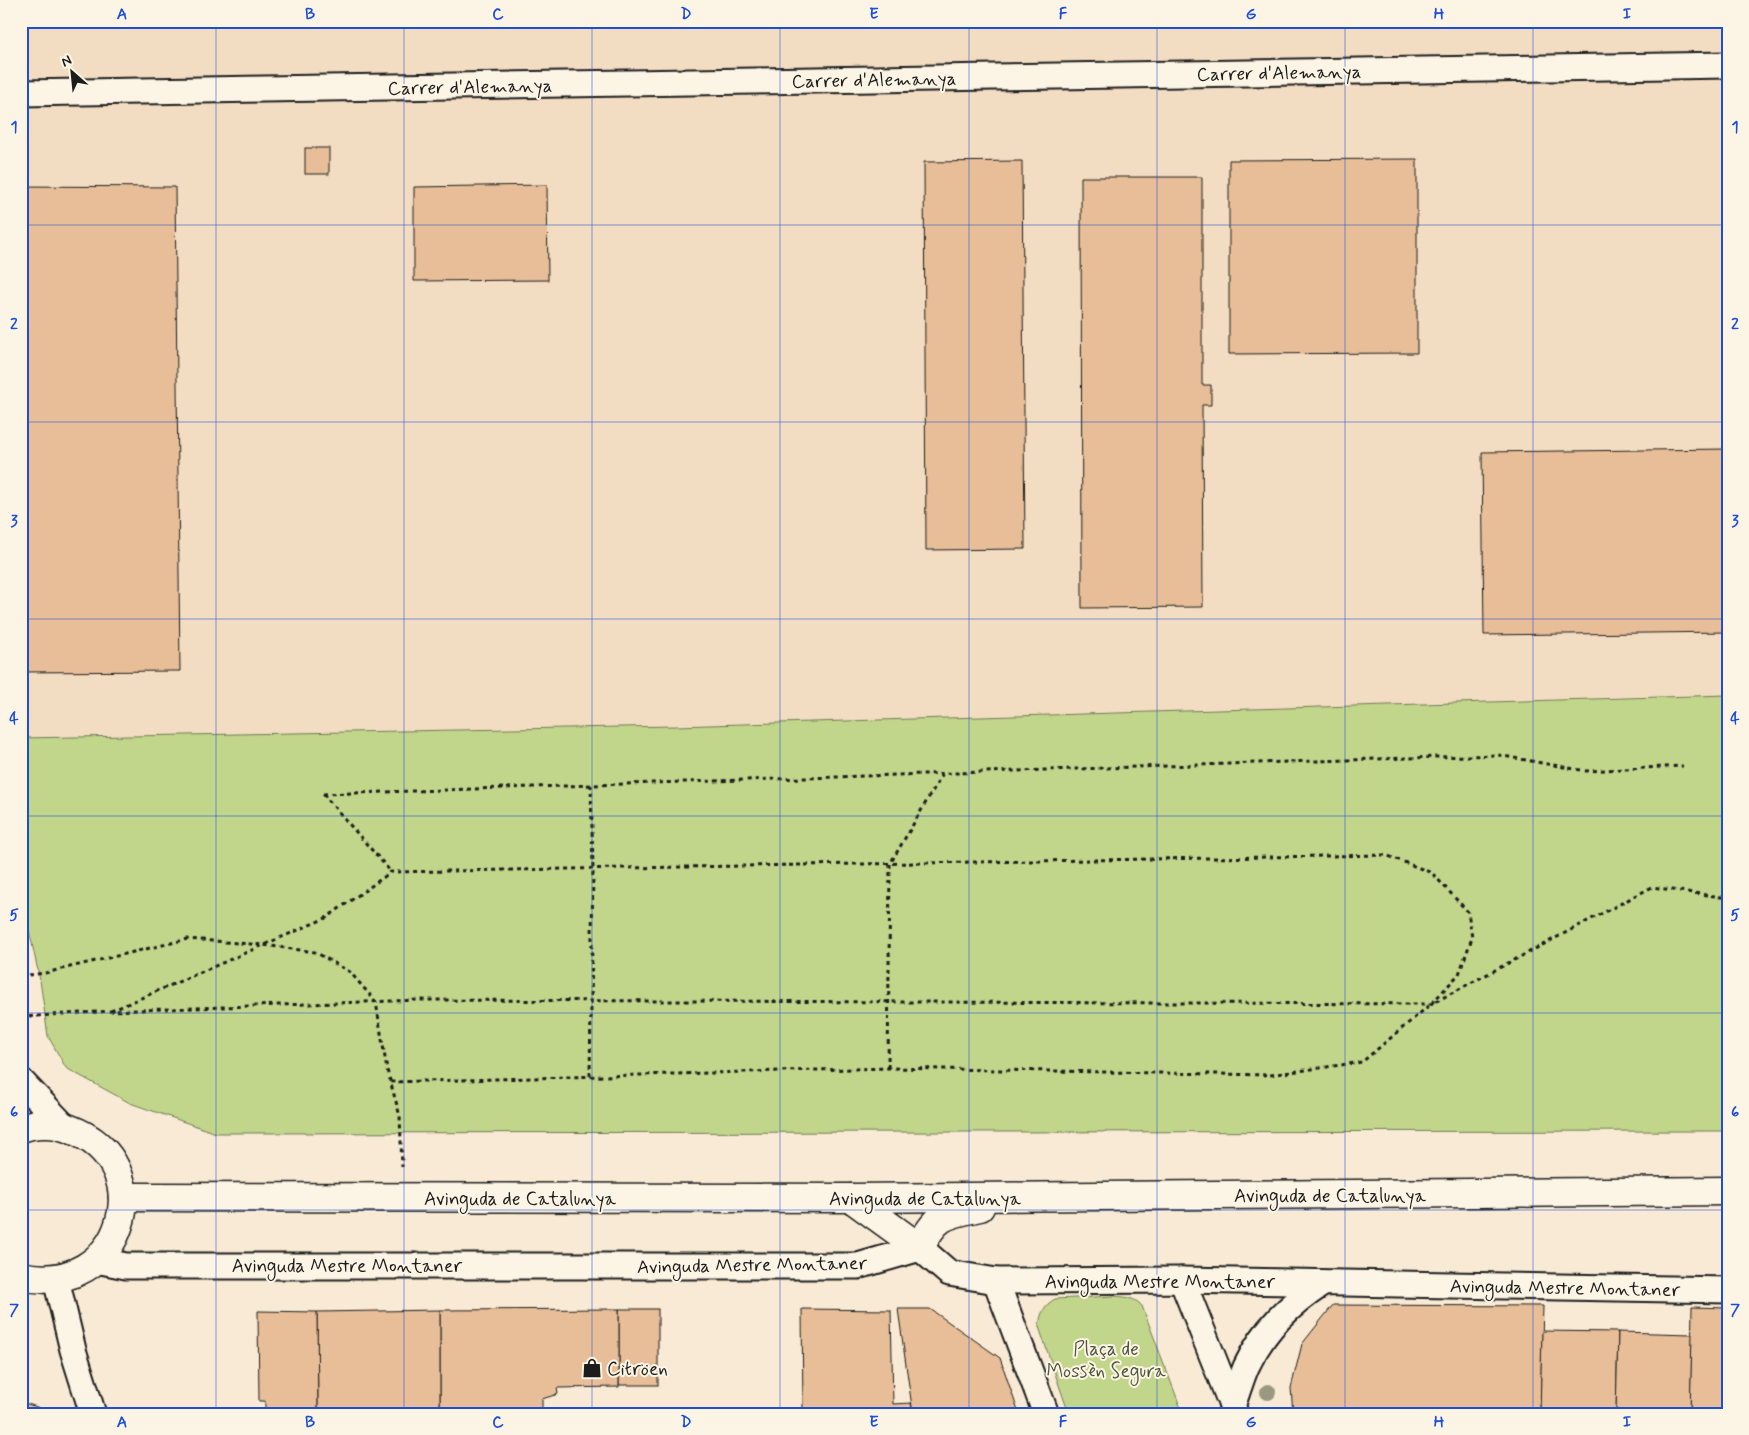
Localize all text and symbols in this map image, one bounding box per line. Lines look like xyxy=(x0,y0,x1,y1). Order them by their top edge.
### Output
text: A xyxy=(117,4,127,25)
text: B xyxy=(305,4,315,25)
text: C xyxy=(492,4,504,25)
text: D xyxy=(680,4,692,25)
text: E xyxy=(869,4,879,25)
text: F xyxy=(1059,4,1068,25)
text: G xyxy=(1246,4,1257,25)
text: H xyxy=(1434,4,1445,25)
text: I xyxy=(1623,4,1632,25)
north arrow xyxy=(48,48,98,98)
text: N xyxy=(58,51,75,71)
street label: Carrer d'Alemanya xyxy=(1196,60,1362,88)
street label: Carrer d'Alemanya xyxy=(791,67,957,95)
street label: Carrer d'Alemanya xyxy=(387,74,553,102)
text: 1 xyxy=(10,117,18,138)
text: 1 xyxy=(1731,117,1739,138)
text: 2 xyxy=(10,314,18,335)
text: 2 xyxy=(1731,314,1739,335)
text: 3 xyxy=(10,511,18,532)
text: 3 xyxy=(1731,511,1739,532)
text: 4 xyxy=(9,708,19,729)
text: 4 xyxy=(1730,708,1740,729)
text: 5 xyxy=(9,905,19,926)
text: 5 xyxy=(1730,905,1740,926)
text: 6 xyxy=(10,1102,18,1123)
text: 6 xyxy=(1731,1102,1739,1123)
street label: Avinguda de Catalunya xyxy=(1234,1184,1427,1211)
street label: Avinguda de Catalunya xyxy=(424,1187,617,1214)
street label: Avinguda de Catalunya xyxy=(829,1187,1022,1214)
street label: Avinguda Mestre Montaner xyxy=(637,1251,868,1282)
street label: Avinguda Mestre Montaner xyxy=(232,1254,462,1281)
street label: Avinguda Mestre Montaner xyxy=(1045,1270,1275,1297)
street label: Avinguda Mestre Montaner xyxy=(1450,1274,1680,1305)
text: 7 xyxy=(9,1300,19,1321)
text: 7 xyxy=(1730,1300,1740,1321)
park label: Plaça de Mossèn Segura xyxy=(1046,1337,1166,1386)
shop icon: Citröen xyxy=(581,1357,603,1379)
place label: Citröen xyxy=(607,1357,668,1382)
text: A xyxy=(117,1412,127,1433)
text: B xyxy=(305,1412,315,1433)
text: C xyxy=(492,1412,504,1433)
text: D xyxy=(680,1412,692,1433)
text: E xyxy=(869,1412,879,1433)
text: F xyxy=(1059,1412,1068,1433)
text: G xyxy=(1246,1412,1257,1433)
text: H xyxy=(1434,1412,1445,1433)
text: I xyxy=(1623,1412,1632,1433)

